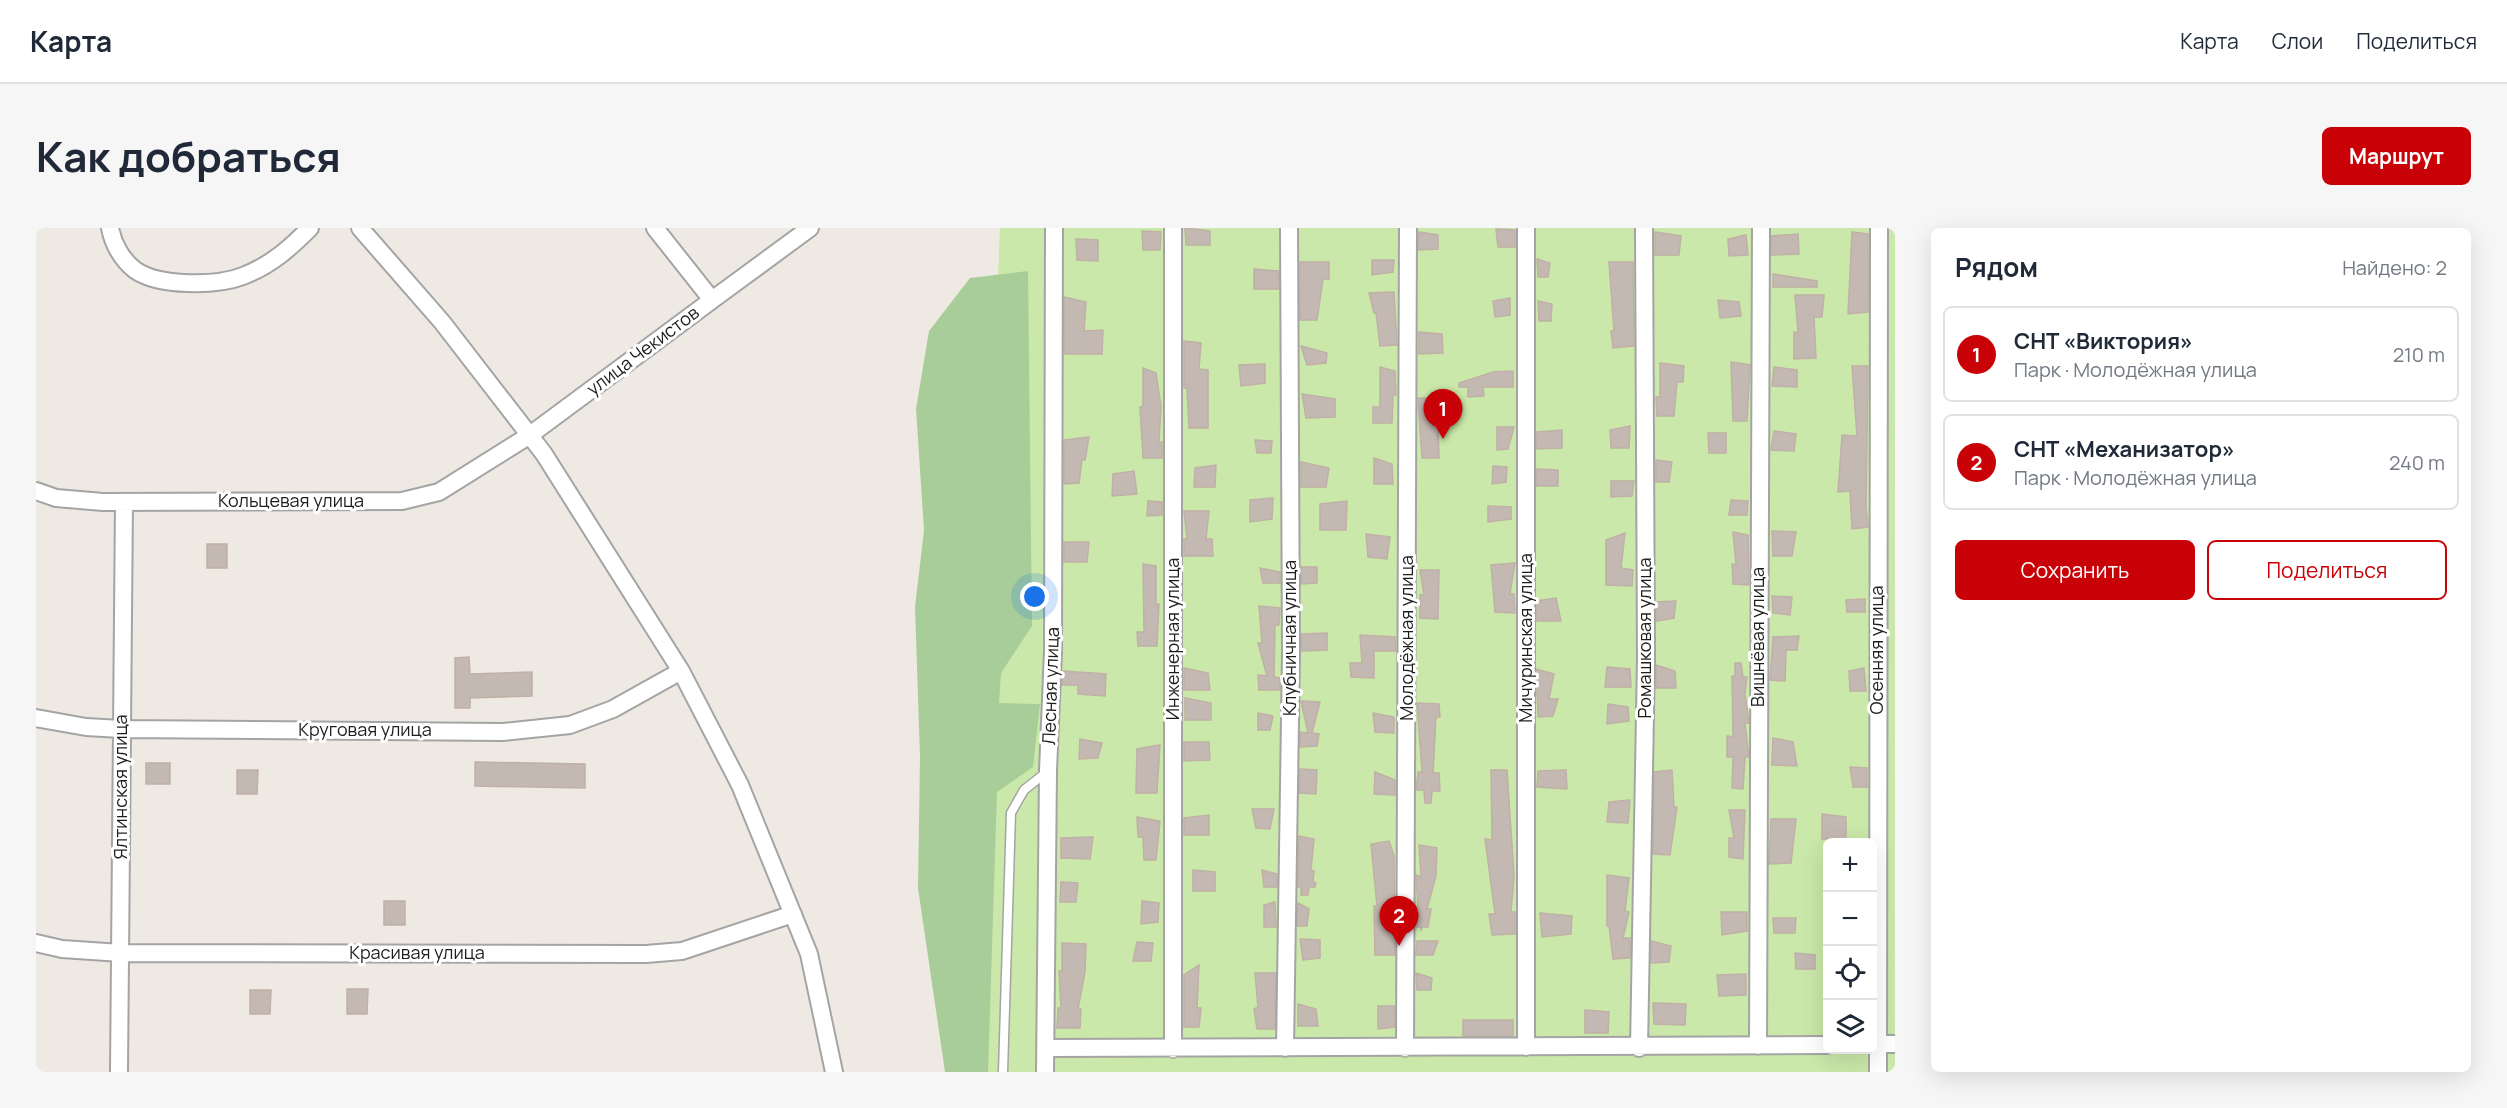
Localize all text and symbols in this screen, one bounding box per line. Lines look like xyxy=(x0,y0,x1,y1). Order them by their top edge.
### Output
text: Карта xyxy=(30,22,112,60)
text: Карта xyxy=(2180,27,2239,55)
text: Слои xyxy=(2272,27,2323,55)
text: Поделиться xyxy=(2356,27,2477,55)
text: Как добраться xyxy=(36,127,341,185)
button: Маршрут xyxy=(2322,127,2471,185)
text: Рядом xyxy=(1955,249,2038,285)
text: Найдено: 2 xyxy=(2342,254,2447,281)
street label: улица Чекистов xyxy=(581,300,704,400)
text: СНТ «Виктория» xyxy=(2014,326,2193,356)
text: 1 xyxy=(1972,341,1981,368)
text: 210 m xyxy=(2393,341,2445,368)
text: Парк · Молодёжная улица xyxy=(2014,356,2257,383)
pin: 1 xyxy=(1424,390,1462,439)
text: СНТ «Механизатор» xyxy=(2014,434,2235,464)
text: 2 xyxy=(1971,449,1982,476)
text: 240 m xyxy=(2389,449,2445,476)
text: Парк · Молодёжная улица xyxy=(2014,464,2257,491)
street label: Кольцевая улица xyxy=(218,488,364,512)
button: Сохранить xyxy=(1955,540,2195,600)
button: Поделиться xyxy=(2207,540,2447,600)
street label: Мичуринская улица xyxy=(1513,553,1537,723)
street label: Молодёжная улица xyxy=(1394,555,1418,721)
street label: Ромашковая улица xyxy=(1632,557,1656,719)
street label: Инженерная улица xyxy=(1160,558,1184,720)
street label: Клубничная улица xyxy=(1277,560,1301,716)
street label: Вишнёвая улица xyxy=(1745,567,1769,707)
your location xyxy=(1020,582,1049,611)
street label: Осенняя улица xyxy=(1864,585,1888,715)
street label: Лесная улица xyxy=(1036,627,1064,745)
street label: Ялтинская улица xyxy=(108,715,132,860)
street label: Круговая улица xyxy=(298,717,432,741)
map controls xyxy=(1823,838,1877,1054)
button: + xyxy=(1823,838,1877,892)
button: − xyxy=(1823,892,1877,946)
pin: 2 xyxy=(1380,896,1418,946)
street label: Красивая улица xyxy=(349,940,485,964)
button: locate xyxy=(1823,946,1877,1000)
button: layers xyxy=(1823,1000,1877,1054)

